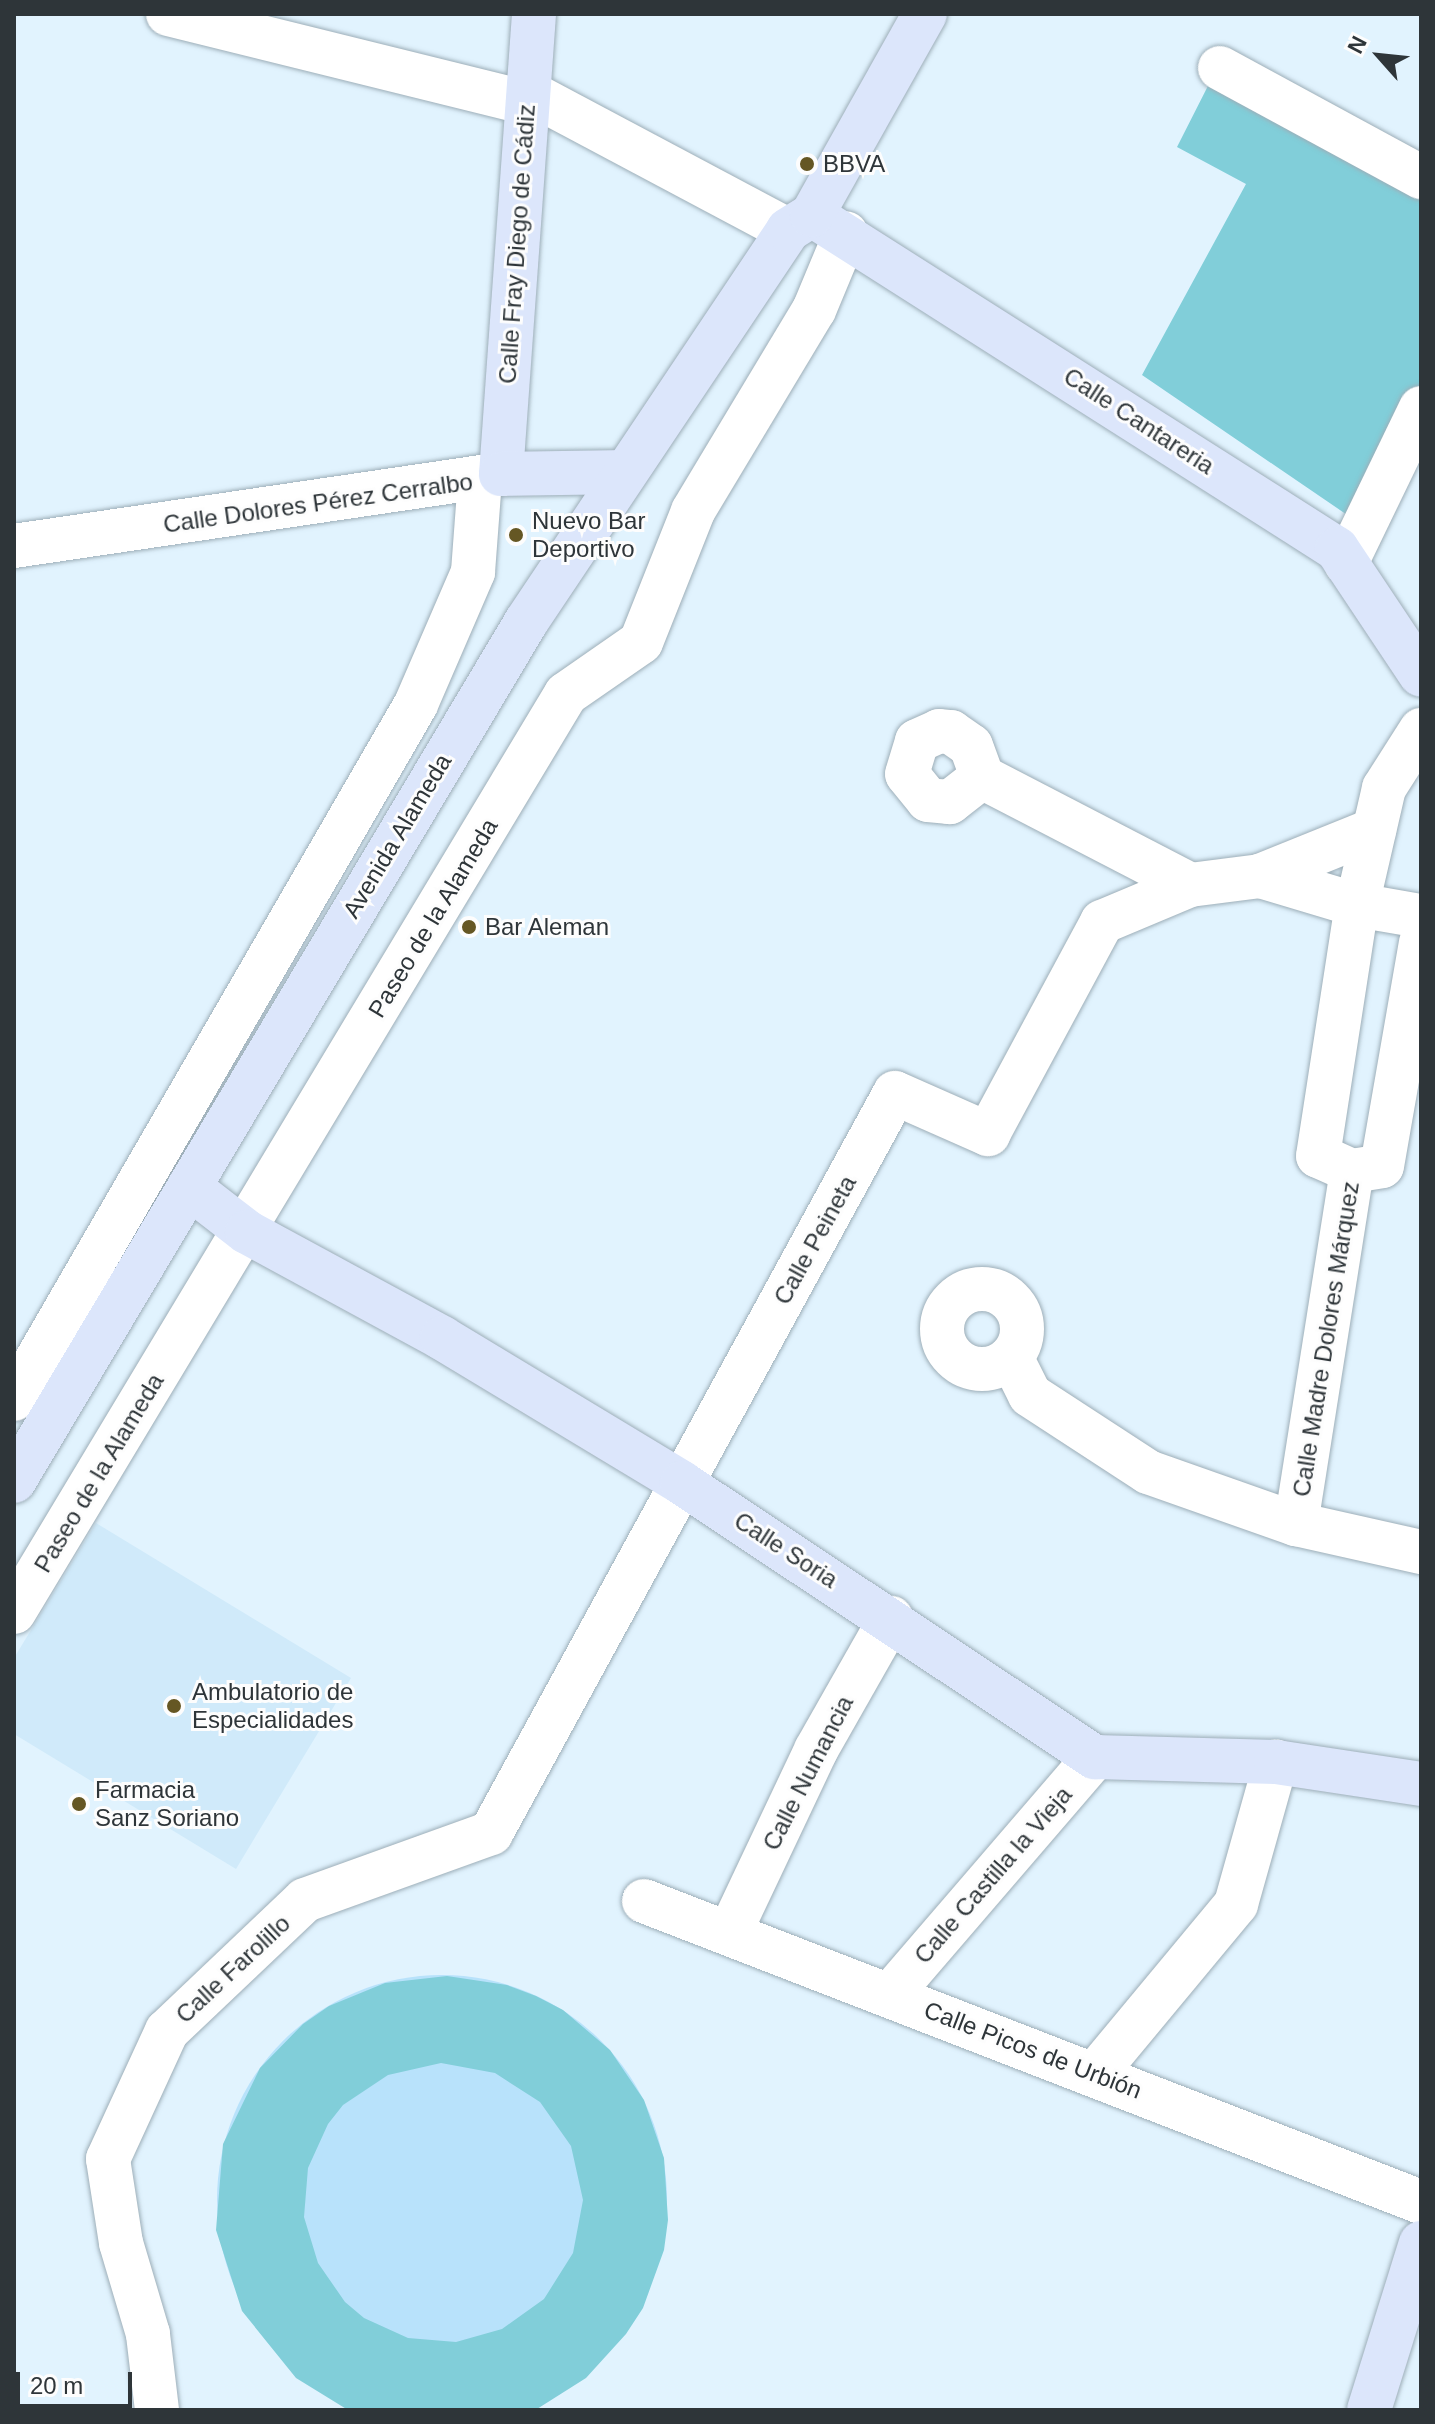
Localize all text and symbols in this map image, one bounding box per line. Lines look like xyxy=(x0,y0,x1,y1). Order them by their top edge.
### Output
north arrow xyxy=(1339,16,1419,96)
text: N xyxy=(1342,32,1372,58)
street label: Calle Fray Diego de Cádiz xyxy=(493,103,541,385)
place label: BBVA xyxy=(823,150,885,178)
marker: BBVA xyxy=(798,155,816,173)
street label: Calle Cantareria xyxy=(1058,362,1220,480)
street label: Calle Dolores Pérez Cerralbo xyxy=(161,467,475,539)
place label: Nuevo Bar Deportivo xyxy=(532,507,645,563)
marker: Nuevo Bar Deportivo xyxy=(507,526,525,544)
street label: Avenida Alameda xyxy=(336,748,458,924)
street label: Paseo de la Alameda xyxy=(362,813,504,1023)
place label: Bar Aleman xyxy=(485,913,610,941)
marker: Bar Aleman xyxy=(460,918,478,936)
street label: Calle Peineta xyxy=(768,1171,862,1309)
street label: Calle Madre Dolores Márquez xyxy=(1287,1179,1365,1499)
street label: Paseo de la Alameda xyxy=(28,1368,170,1578)
street label: Calle Soria xyxy=(729,1506,843,1594)
place label: Ambulatorio de Especialidades xyxy=(192,1678,353,1734)
street label: Calle Numancia xyxy=(757,1691,859,1855)
marker: Ambulatorio de Especialidades xyxy=(163,1695,185,1717)
place label: Farmacia Sanz Soriano xyxy=(95,1776,239,1832)
street label: Calle Castilla la Vieja xyxy=(908,1781,1078,1969)
marker: Farmacia Sanz Soriano xyxy=(70,1795,88,1813)
street label: Calle Farolillo xyxy=(170,1909,296,2029)
street label: Calle Picos de Urbión xyxy=(920,1995,1146,2105)
scale bar xyxy=(20,2356,136,2406)
text: 20 m xyxy=(30,2372,83,2399)

